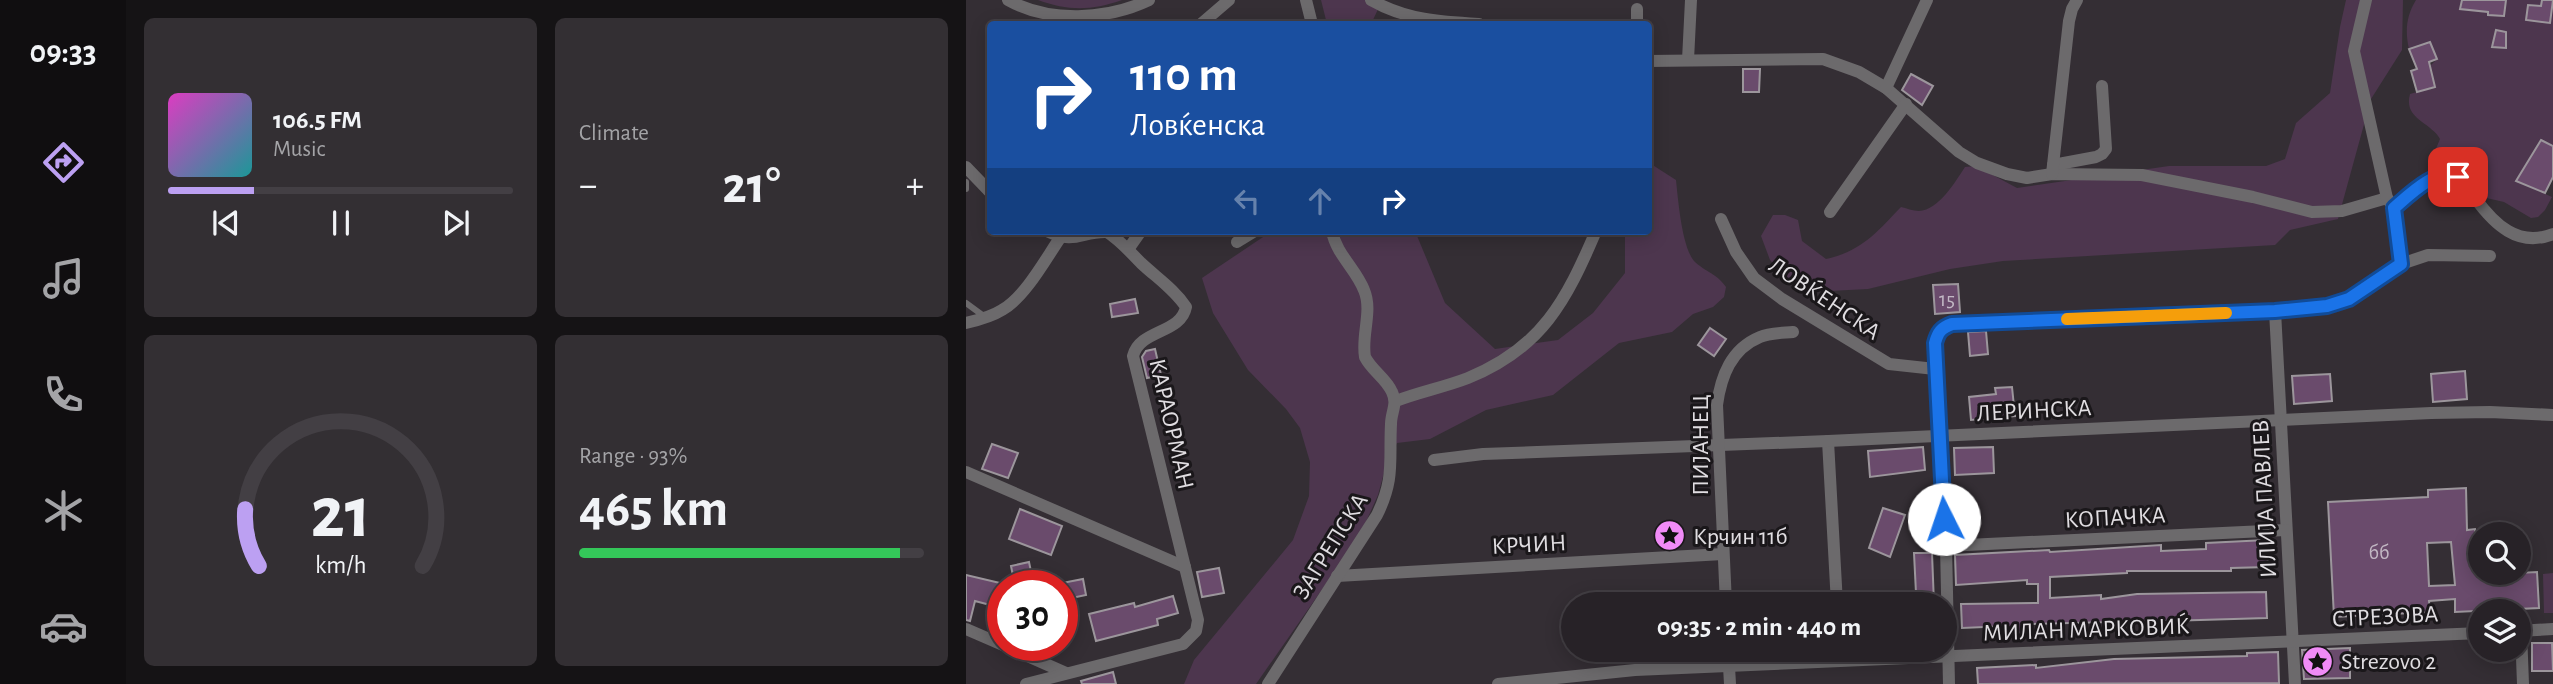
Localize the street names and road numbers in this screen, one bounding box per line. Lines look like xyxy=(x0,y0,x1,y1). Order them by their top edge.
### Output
street label: ЛОВЌЕНСКА xyxy=(1765,251,1885,345)
street label: КАРАОРМАН xyxy=(1144,357,1198,492)
street label: ПИЈАНЕЦ xyxy=(1689,394,1713,496)
street label: ЛЕРИНСКА xyxy=(1976,396,2092,426)
street label: ИЛИЈА ПАВЛЕВ xyxy=(2249,419,2281,579)
street label: ЗАГРЕПСКА xyxy=(1289,489,1373,604)
street label: КОПАЧКА xyxy=(2064,503,2166,533)
street label: КРЧИН xyxy=(1491,531,1567,559)
street label: СТРЕЗОВА xyxy=(2331,602,2439,632)
street label: МИЛАН МАРКОВИЌ xyxy=(1982,612,2190,646)

